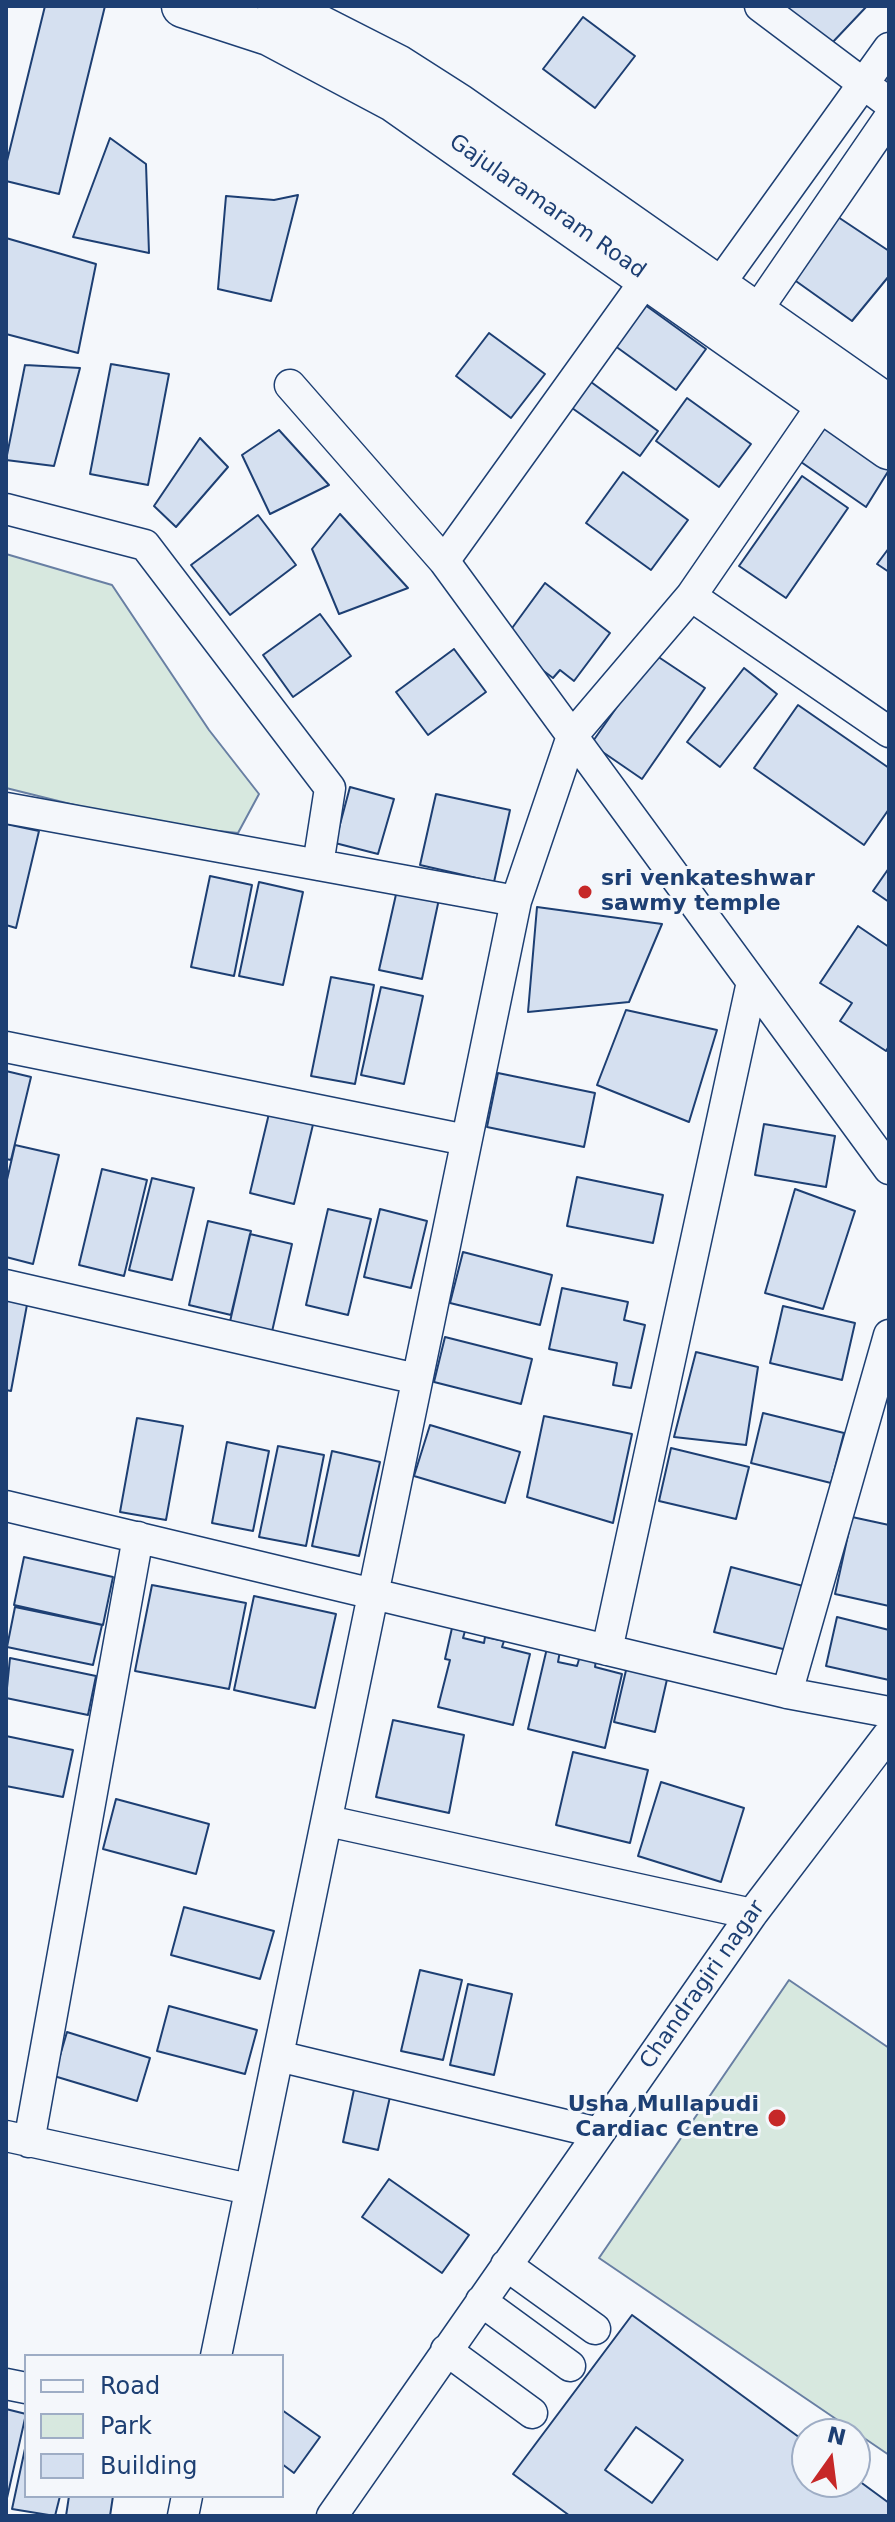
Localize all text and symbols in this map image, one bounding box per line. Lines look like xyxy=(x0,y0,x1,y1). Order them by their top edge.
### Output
street label: Gajularamaram Road xyxy=(444,129,650,285)
place label: sri venkateshwar sawmy temple xyxy=(601,866,815,918)
marker: sri venkateshwar sawmy temple xyxy=(576,883,594,901)
street label: Chandragiri nagar xyxy=(635,1896,771,2074)
place label: Usha Mullapudi Cardiac Centre xyxy=(568,2092,759,2144)
marker: Usha Mullapudi Cardiac Centre xyxy=(766,2107,788,2129)
legend xyxy=(24,2354,284,2498)
text: Road xyxy=(100,2372,160,2400)
text: Park xyxy=(100,2412,152,2440)
north arrow xyxy=(791,2418,871,2498)
text: N xyxy=(824,2422,848,2451)
text: Building xyxy=(100,2452,197,2480)

